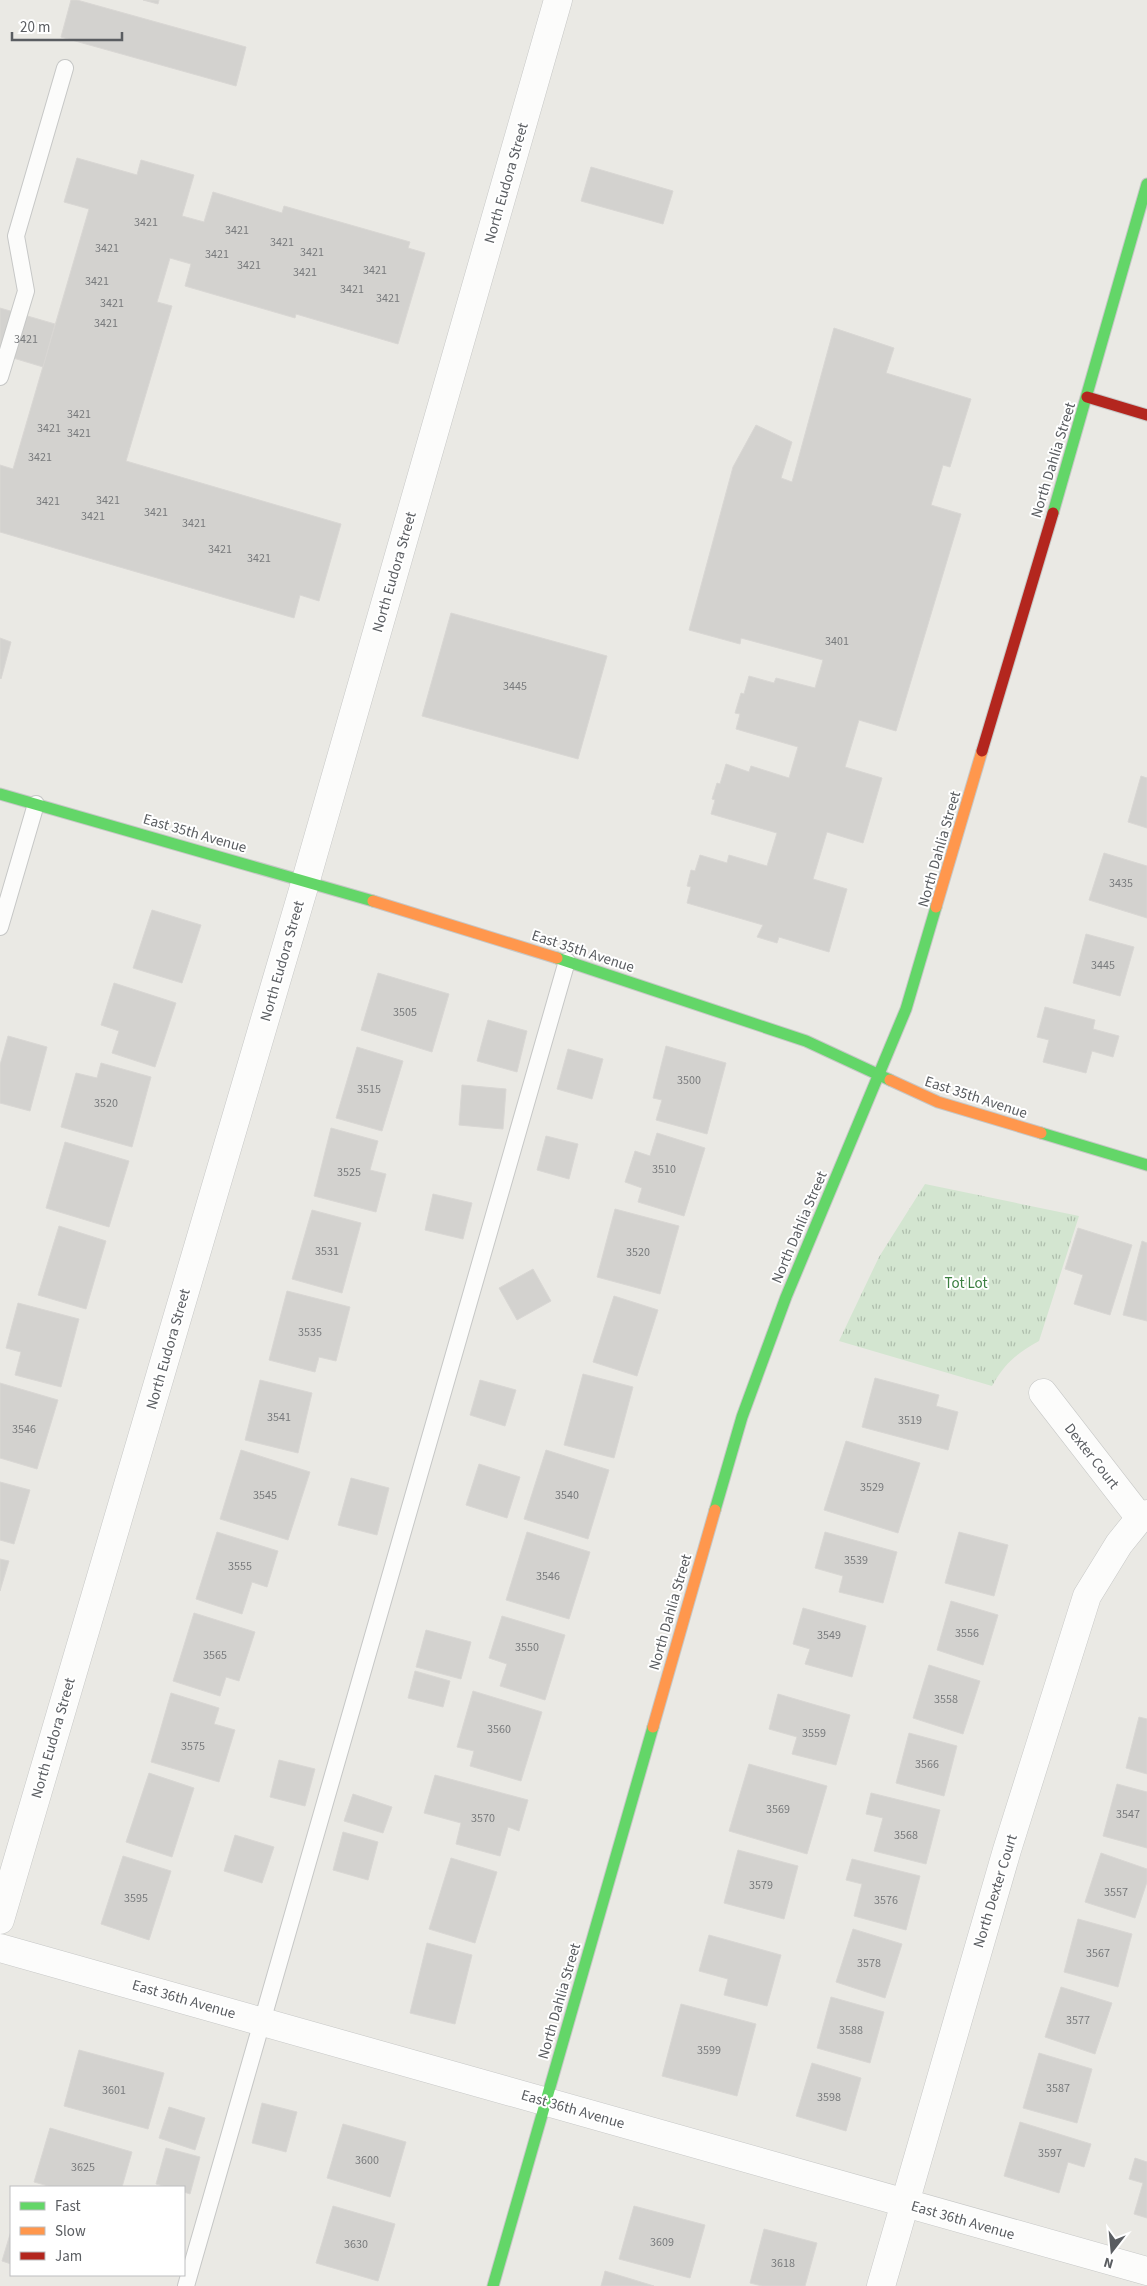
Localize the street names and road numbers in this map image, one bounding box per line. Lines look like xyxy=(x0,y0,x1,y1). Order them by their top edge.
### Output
street label: North Eudora Street xyxy=(479,120,534,246)
street label: North Dahlia Street xyxy=(1026,400,1081,521)
street label: North Eudora Street xyxy=(367,509,422,635)
street label: North Dahlia Street xyxy=(913,789,966,910)
street label: East 35th Avenue xyxy=(141,809,249,858)
street label: North Eudora Street xyxy=(255,898,310,1024)
street label: East 35th Avenue xyxy=(529,925,637,978)
street label: East 35th Avenue xyxy=(922,1071,1030,1124)
street label: North Dahlia Street xyxy=(766,1168,833,1286)
street label: North Eudora Street xyxy=(141,1286,196,1412)
street label: Dexter Court xyxy=(1059,1419,1124,1494)
street label: North Dahlia Street xyxy=(644,1552,697,1673)
street label: North Eudora Street xyxy=(26,1675,81,1801)
street label: North Dexter Court xyxy=(968,1832,1023,1951)
street label: North Dahlia Street xyxy=(533,1941,586,2062)
street label: East 36th Avenue xyxy=(130,1975,238,2024)
street label: East 36th Avenue xyxy=(519,2085,627,2134)
street label: East 36th Avenue xyxy=(909,2196,1017,2245)

